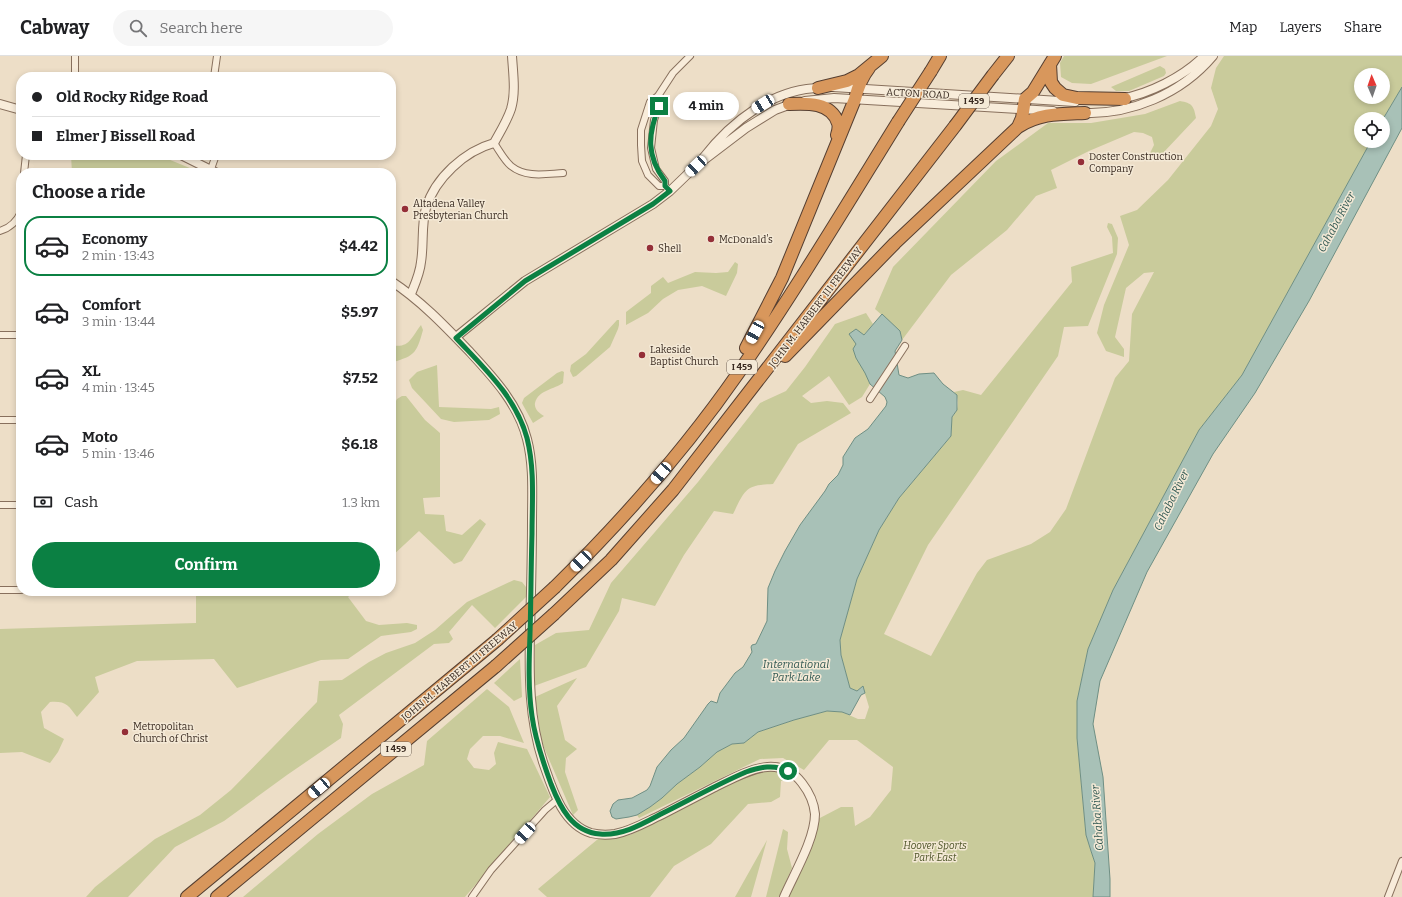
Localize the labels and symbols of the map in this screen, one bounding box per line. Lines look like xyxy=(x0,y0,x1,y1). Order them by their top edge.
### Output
north arrow xyxy=(1354,68,1390,104)
street label: ACTON ROAD xyxy=(886,86,950,102)
callout: 4 min xyxy=(673,92,739,120)
car xyxy=(750,93,776,115)
road number: I 459 xyxy=(959,94,989,108)
route end xyxy=(650,97,668,115)
place label: Doster Construction Company xyxy=(1089,151,1184,175)
car xyxy=(683,153,709,179)
marker: Doster Construction Company xyxy=(1076,157,1086,167)
water label: Cahaba River xyxy=(1315,190,1358,254)
place label: Altadena Valley Presbyterian Church xyxy=(413,198,509,222)
marker: Altadena Valley Presbyterian Church xyxy=(400,204,410,214)
marker: McDonald's xyxy=(706,234,716,244)
place label: McDonald's xyxy=(719,234,773,246)
marker: Shell xyxy=(645,243,655,253)
place label: Shell xyxy=(658,243,682,255)
street label: JOHN M. HARBERT III FREEWAY xyxy=(766,244,865,371)
car xyxy=(744,319,766,345)
place label: Lakeside Baptist Church xyxy=(650,344,719,368)
marker: Lakeside Baptist Church xyxy=(637,350,647,360)
road number: I 459 xyxy=(727,360,757,374)
car xyxy=(649,460,673,486)
water label: Cahaba River xyxy=(1151,467,1192,533)
car xyxy=(568,548,594,574)
street label: JOHN M. HARBERT III FREEWAY xyxy=(398,619,521,725)
water label: International Park Lake xyxy=(763,658,829,684)
place label: Metropolitan Church of Christ xyxy=(133,721,209,745)
marker: Metropolitan Church of Christ xyxy=(120,727,130,737)
road number: I 459 xyxy=(381,742,411,756)
route start xyxy=(779,762,797,780)
car xyxy=(306,776,332,800)
water label: Cahaba River xyxy=(1089,784,1106,851)
car xyxy=(513,820,537,846)
park label: Hoover Sports Park East xyxy=(903,840,967,864)

